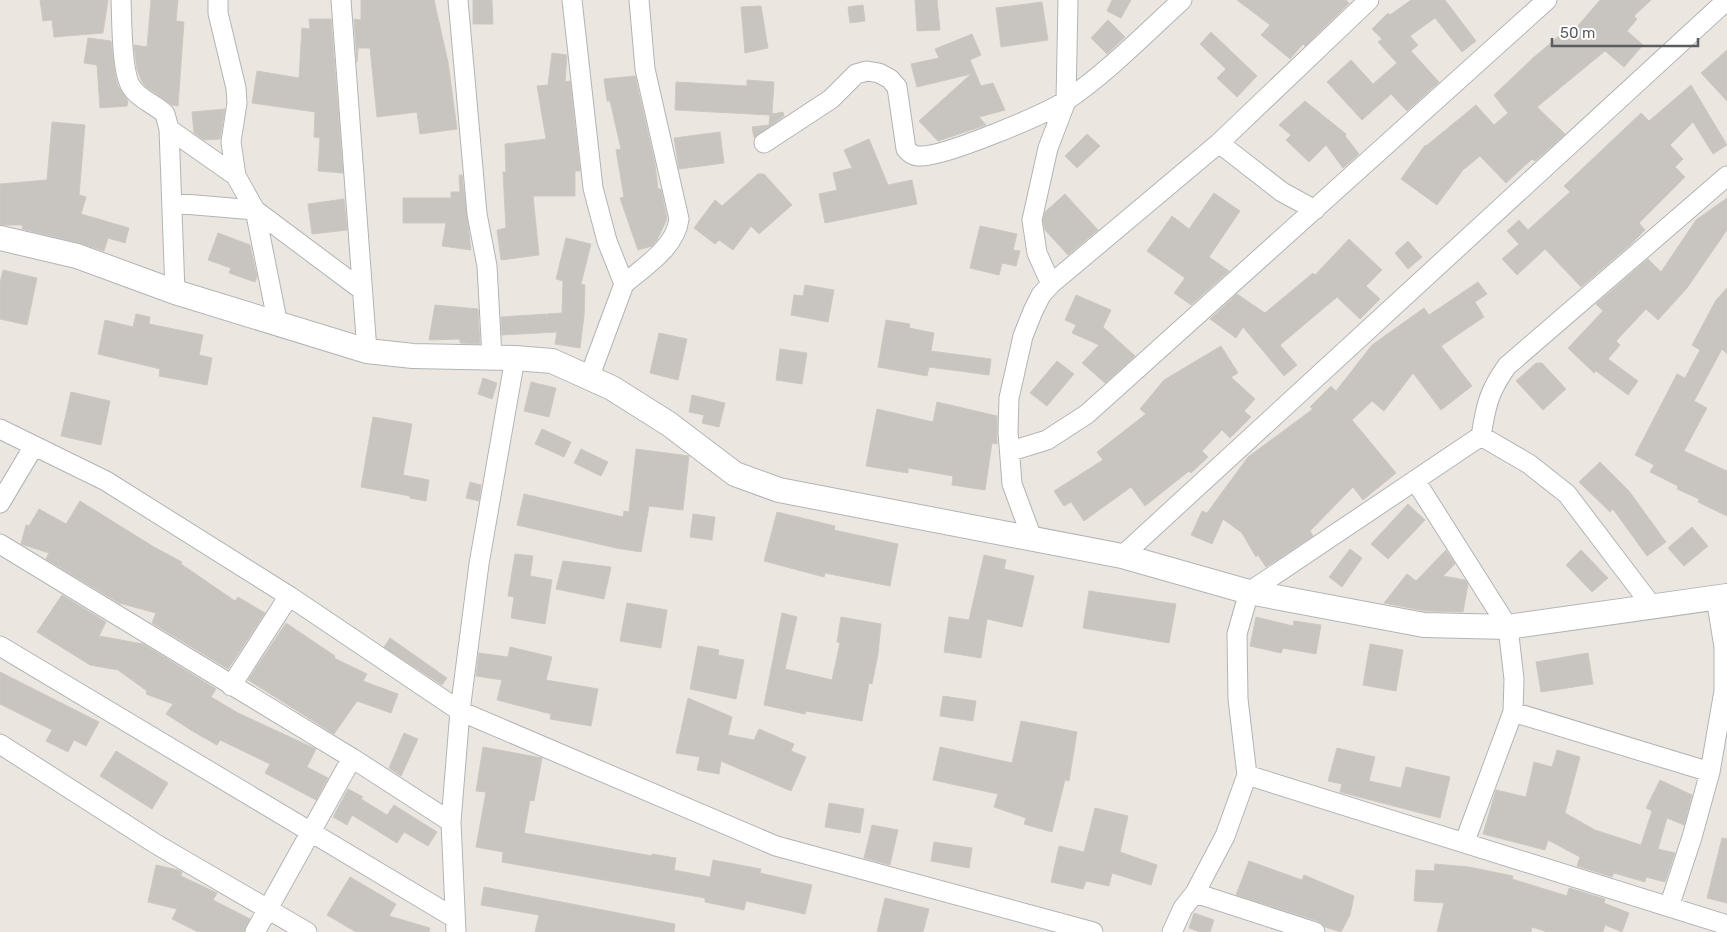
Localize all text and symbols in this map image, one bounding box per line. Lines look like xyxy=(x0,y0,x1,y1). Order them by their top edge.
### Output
scale bar xyxy=(1552,15,1698,47)
text: 50 m xyxy=(1560,24,1595,42)

